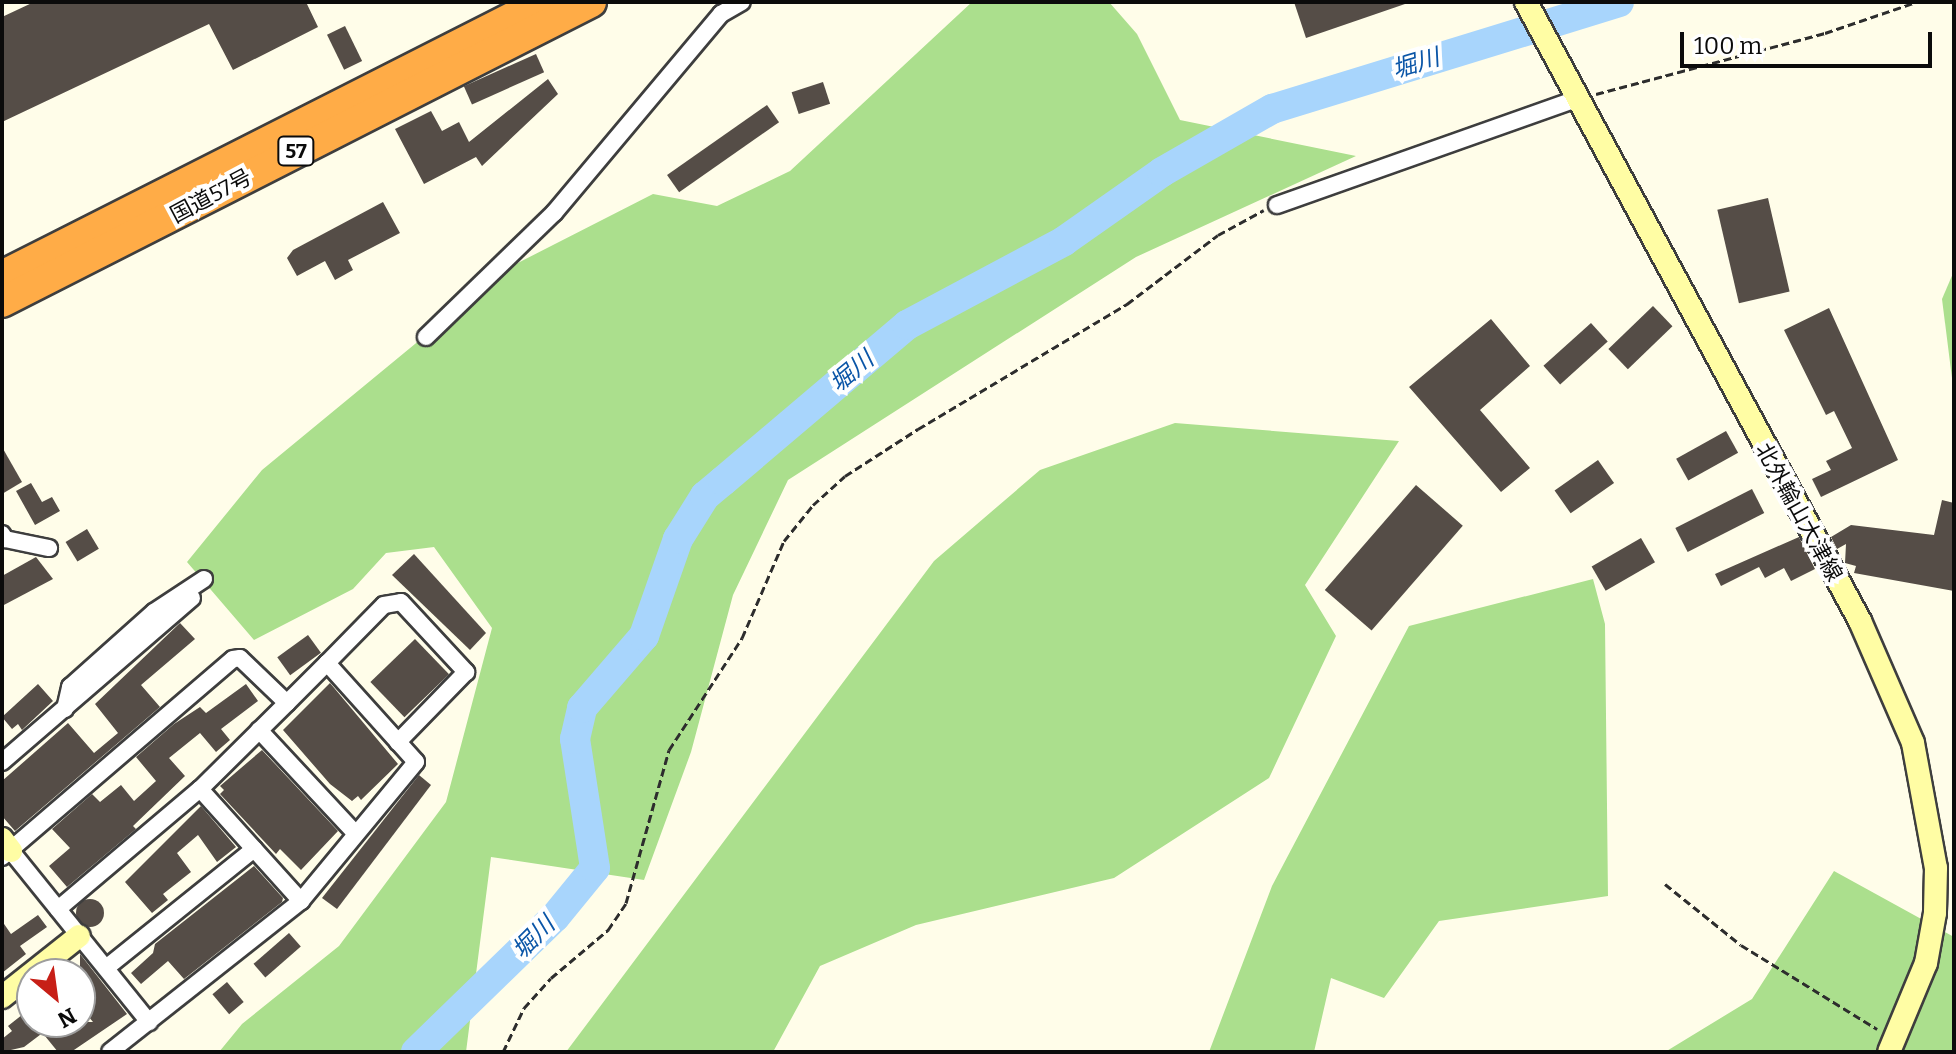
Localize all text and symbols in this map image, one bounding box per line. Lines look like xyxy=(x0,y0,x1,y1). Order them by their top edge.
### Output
scale bar xyxy=(1684,16,1936,66)
text: 100 m xyxy=(1694,32,1762,60)
water label: 堀川 xyxy=(1389,43,1443,85)
road number: 57 xyxy=(276,135,316,167)
street label: 国道57号 xyxy=(166,164,256,228)
water label: 堀川 xyxy=(824,346,880,398)
street label: 北外輪山大津線 xyxy=(1750,438,1848,586)
water label: 堀川 xyxy=(507,911,561,965)
north arrow xyxy=(16,958,96,1038)
text: N xyxy=(53,1002,81,1034)

